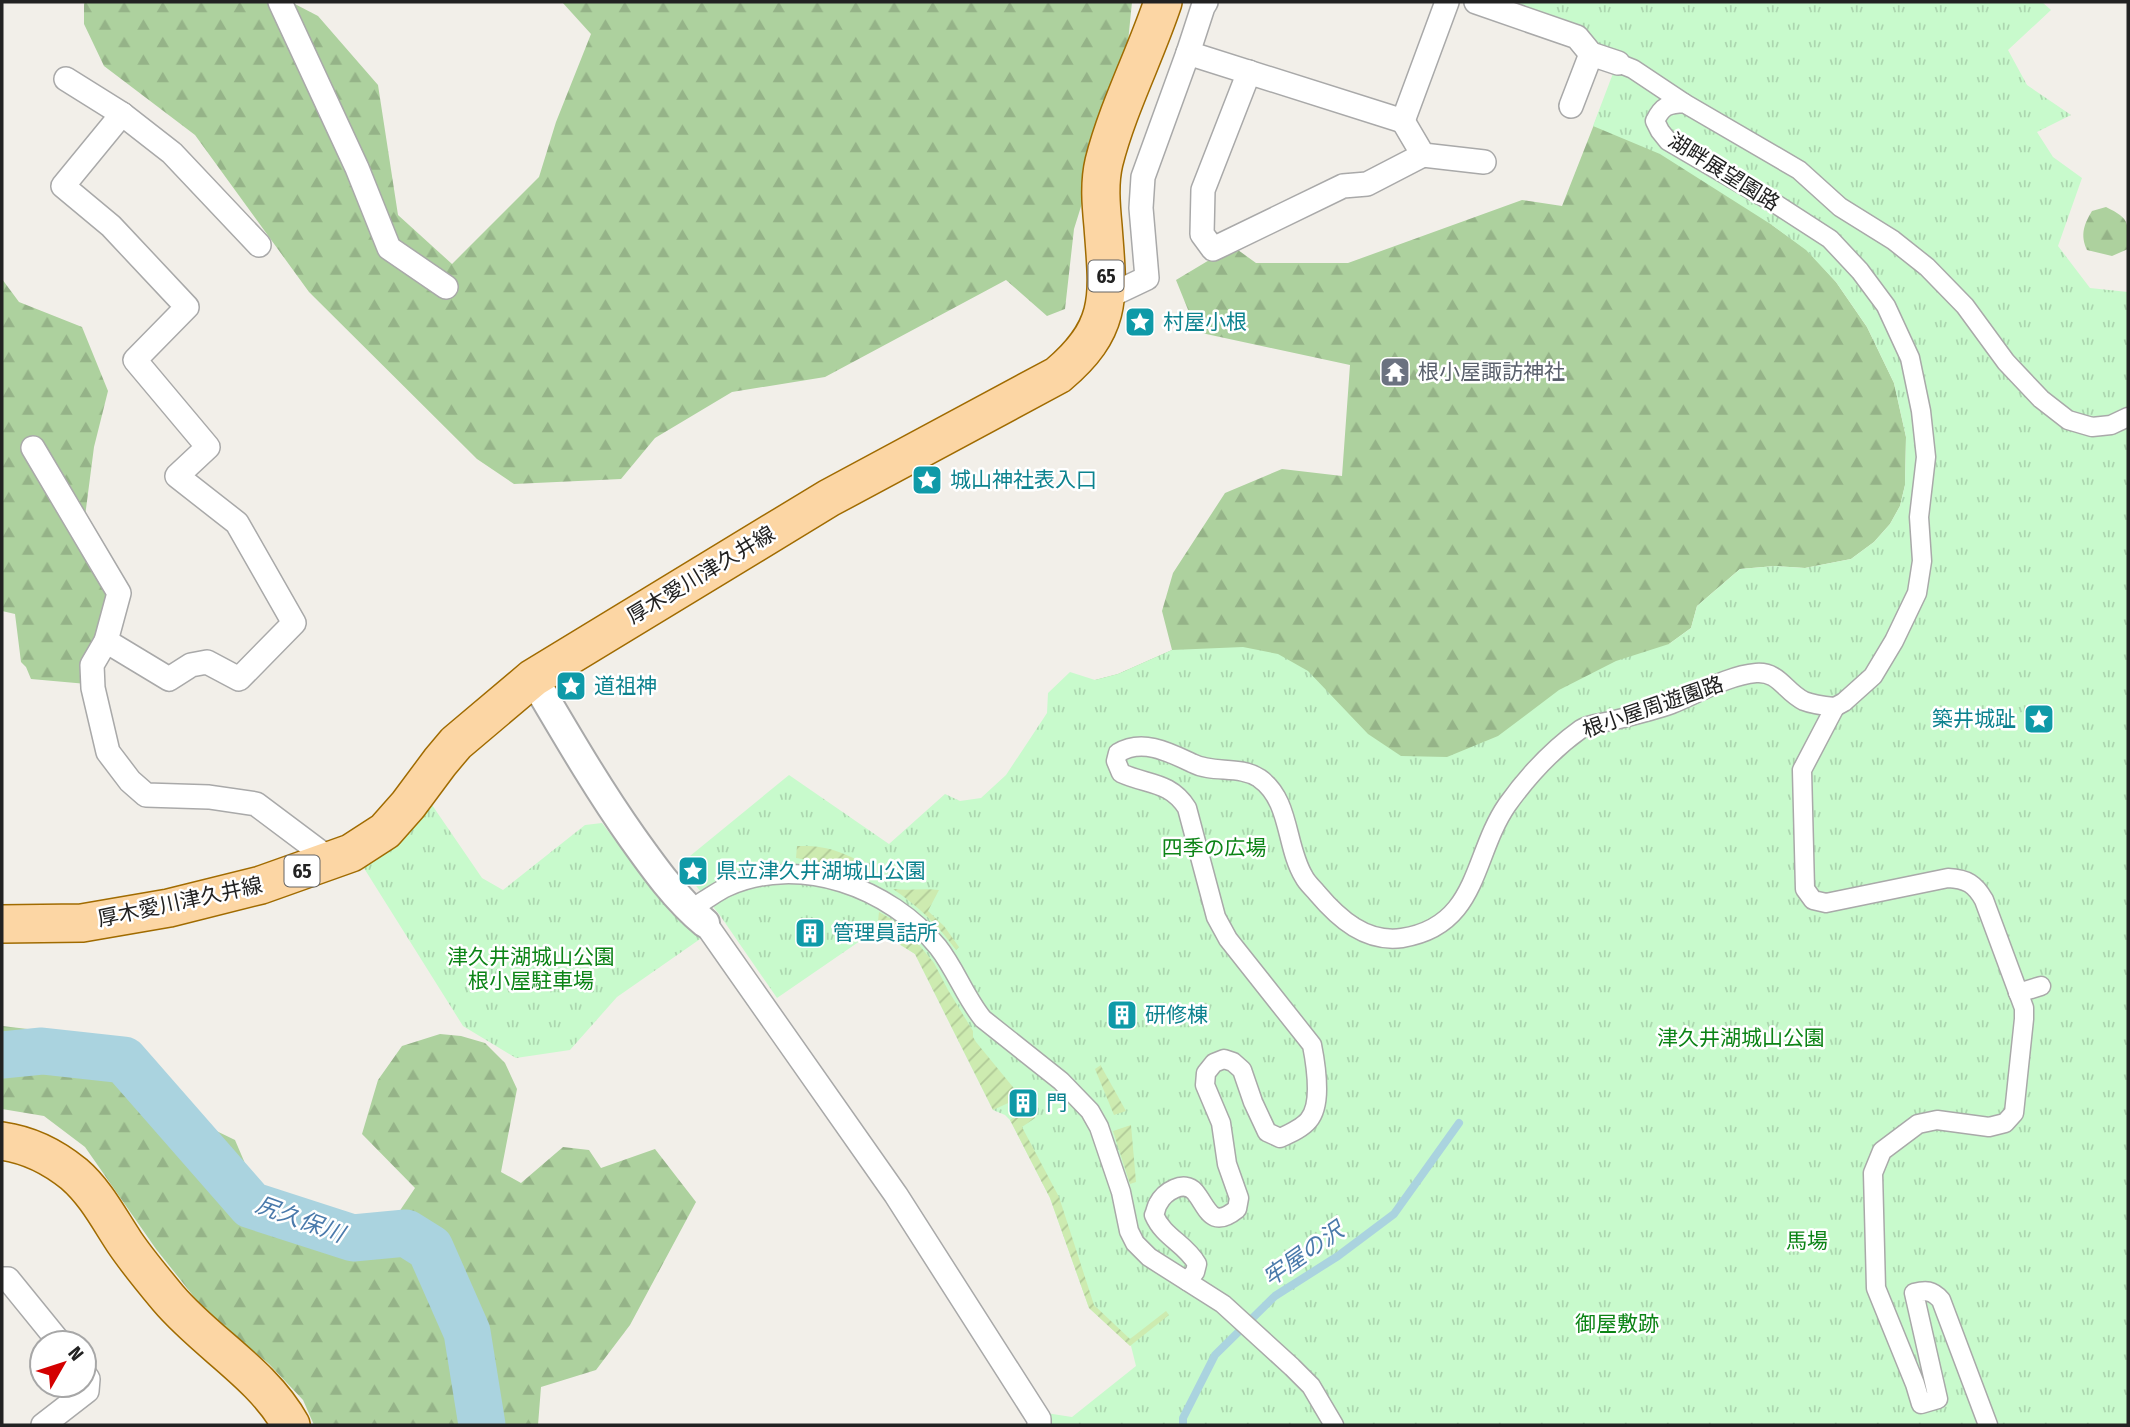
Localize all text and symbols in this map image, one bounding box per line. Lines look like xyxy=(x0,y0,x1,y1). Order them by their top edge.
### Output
street label: 湖畔展望園路 xyxy=(1664,128,1784,216)
road number: 65 xyxy=(1088,260,1124,292)
place icon: 村屋小根 xyxy=(1123,305,1157,339)
place label: 村屋小根 xyxy=(1163,309,1247,335)
temple icon: 根小屋諏訪神社 xyxy=(1378,355,1412,389)
place label: 根小屋諏訪神社 xyxy=(1418,359,1565,385)
place icon: 城山神社表入口 xyxy=(910,463,944,497)
place label: 城山神社表入口 xyxy=(950,467,1097,493)
street label: 厚木愛川津久井線 xyxy=(622,521,780,629)
place icon: 道祖神 xyxy=(554,669,588,703)
street label: 根小屋周遊園路 xyxy=(1579,671,1727,743)
place label: 道祖神 xyxy=(594,673,657,699)
place icon: 築井城趾 xyxy=(2022,702,2056,736)
place label: 築井城趾 xyxy=(1932,706,2016,732)
park label: 四季の広場 xyxy=(1162,835,1267,861)
place icon: 県立津久井湖城山公園 xyxy=(676,854,710,888)
road number: 65 xyxy=(284,856,320,886)
place label: 県立津久井湖城山公園 xyxy=(716,858,926,884)
street label: 厚木愛川津久井線 xyxy=(95,872,265,932)
building icon: 管理員詰所 xyxy=(793,916,827,950)
place label: 管理員詰所 xyxy=(833,920,938,946)
park label: 津久井湖城山公園 根小屋駐車場 xyxy=(447,944,615,994)
building icon: 研修棟 xyxy=(1105,998,1139,1032)
place label: 研修棟 xyxy=(1145,1002,1208,1028)
park label: 津久井湖城山公園 xyxy=(1657,1025,1825,1051)
building icon: 門 xyxy=(1006,1086,1040,1120)
place label: 門 xyxy=(1046,1090,1067,1116)
water label: 尻久保川 xyxy=(252,1190,351,1249)
water label: 牢屋の沢 xyxy=(1257,1214,1351,1292)
park label: 馬場 xyxy=(1786,1228,1828,1254)
park label: 御屋敷跡 xyxy=(1575,1311,1659,1337)
north arrow xyxy=(28,1329,98,1399)
text: N xyxy=(63,1342,88,1365)

